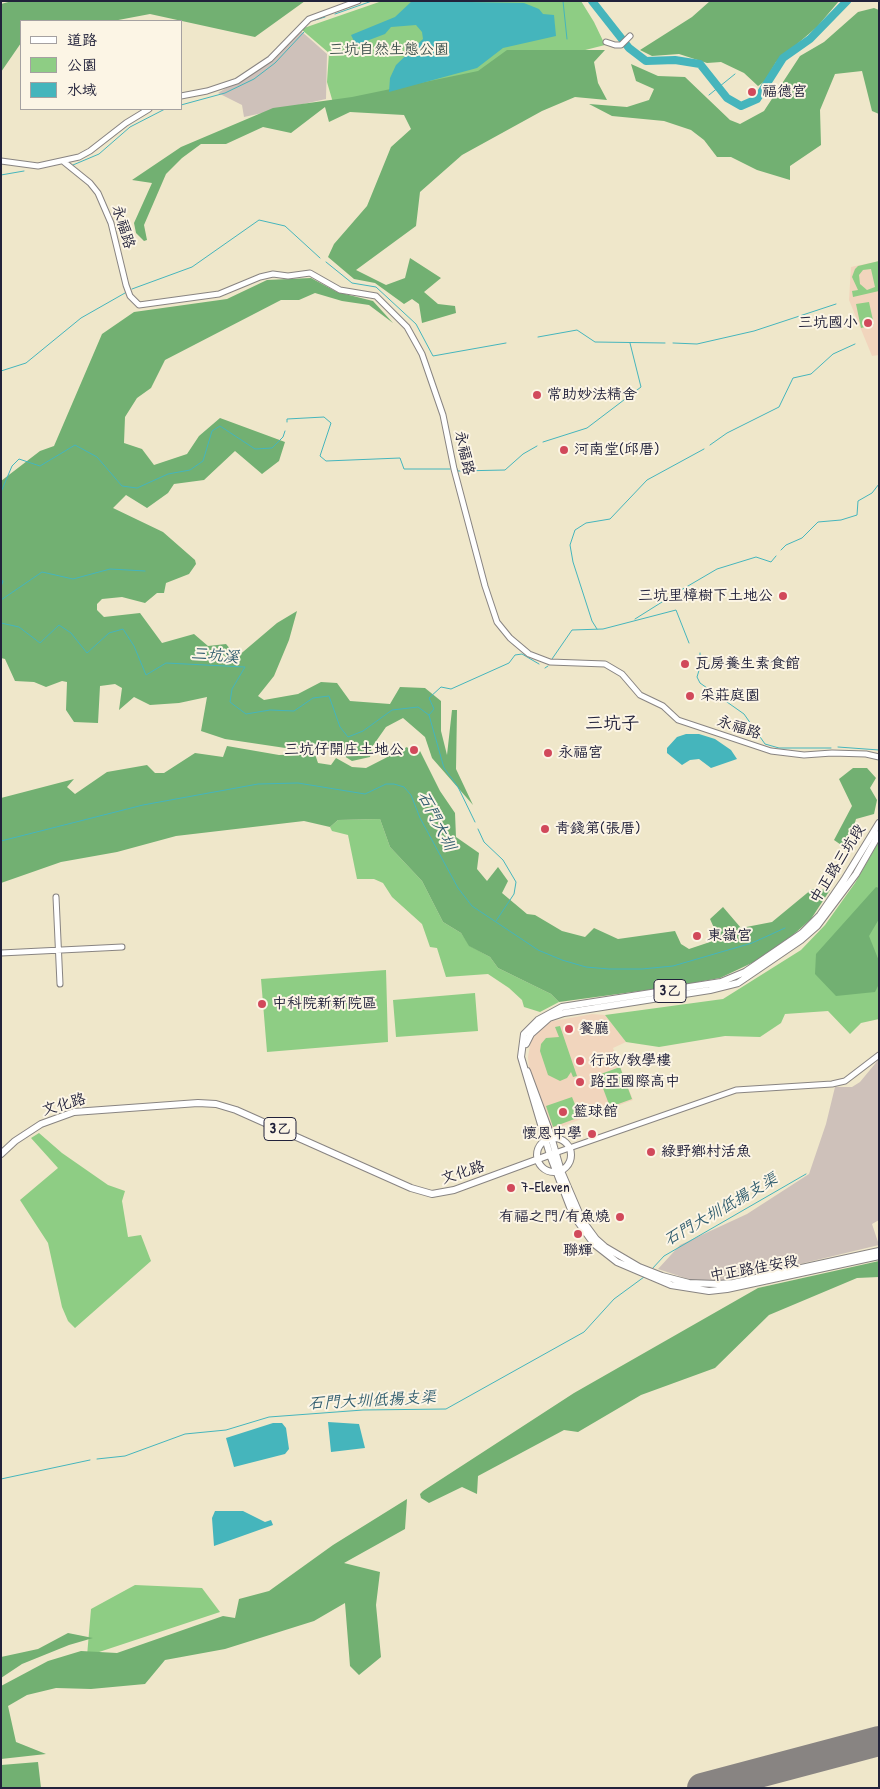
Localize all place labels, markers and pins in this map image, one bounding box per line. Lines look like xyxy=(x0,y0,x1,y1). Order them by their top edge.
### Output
place label: 福德宮 xyxy=(762,83,807,101)
marker: 福德宮 xyxy=(746,86,758,98)
place label: 三坑國小 xyxy=(798,314,858,332)
marker: 三坑國小 xyxy=(862,317,874,329)
place label: 常助妙法精舍 xyxy=(547,386,637,404)
marker: 常助妙法精舍 xyxy=(531,389,543,401)
place label: 河南堂(邱厝) xyxy=(574,441,659,459)
marker: 河南堂(邱厝) xyxy=(558,444,570,456)
place label: 三坑里樟樹下土地公 xyxy=(638,587,773,605)
marker: 三坑里樟樹下土地公 xyxy=(777,590,789,602)
place label: 瓦房養生素食館 xyxy=(695,655,800,673)
marker: 瓦房養生素食館 xyxy=(679,658,691,670)
place label: 采莊庭園 xyxy=(700,687,760,705)
marker: 采莊庭園 xyxy=(684,690,696,702)
place label: 三坑仔開庄土地公 xyxy=(284,741,404,759)
marker: 三坑仔開庄土地公 xyxy=(408,744,420,756)
place label: 永福宮 xyxy=(558,744,603,762)
marker: 永福宮 xyxy=(542,747,554,759)
place label: 青錢第(張厝) xyxy=(555,820,640,838)
marker: 青錢第(張厝) xyxy=(539,823,551,835)
place label: 東嶺宮 xyxy=(707,927,752,945)
marker: 東嶺宮 xyxy=(691,930,703,942)
place label: 中科院新新院區 xyxy=(272,995,377,1013)
marker: 中科院新新院區 xyxy=(256,998,268,1010)
place label: 餐廳 xyxy=(579,1020,609,1038)
marker: 餐廳 xyxy=(563,1023,575,1035)
place label: 行政/教學樓 xyxy=(590,1052,671,1070)
marker: 行政/教學樓 xyxy=(574,1055,586,1067)
place label: 路亞國際高中 xyxy=(590,1073,680,1091)
marker: 路亞國際高中 xyxy=(574,1076,586,1088)
place label: 籃球館 xyxy=(573,1103,618,1121)
marker: 籃球館 xyxy=(557,1106,569,1118)
place label: 懷恩中學 xyxy=(522,1125,582,1143)
marker: 懷恩中學 xyxy=(586,1128,598,1140)
place label: 綠野鄉村活魚 xyxy=(661,1143,751,1161)
marker: 綠野鄉村活魚 xyxy=(645,1146,657,1158)
place label: 7-Eleven xyxy=(521,1179,570,1197)
marker: 7-Eleven xyxy=(505,1182,517,1194)
place label: 有福之門/有魚燒 xyxy=(499,1208,610,1226)
marker: 有福之門/有魚燒 xyxy=(614,1211,626,1223)
marker: 聯輝 xyxy=(572,1228,584,1240)
place label: 聯輝 xyxy=(563,1242,593,1260)

